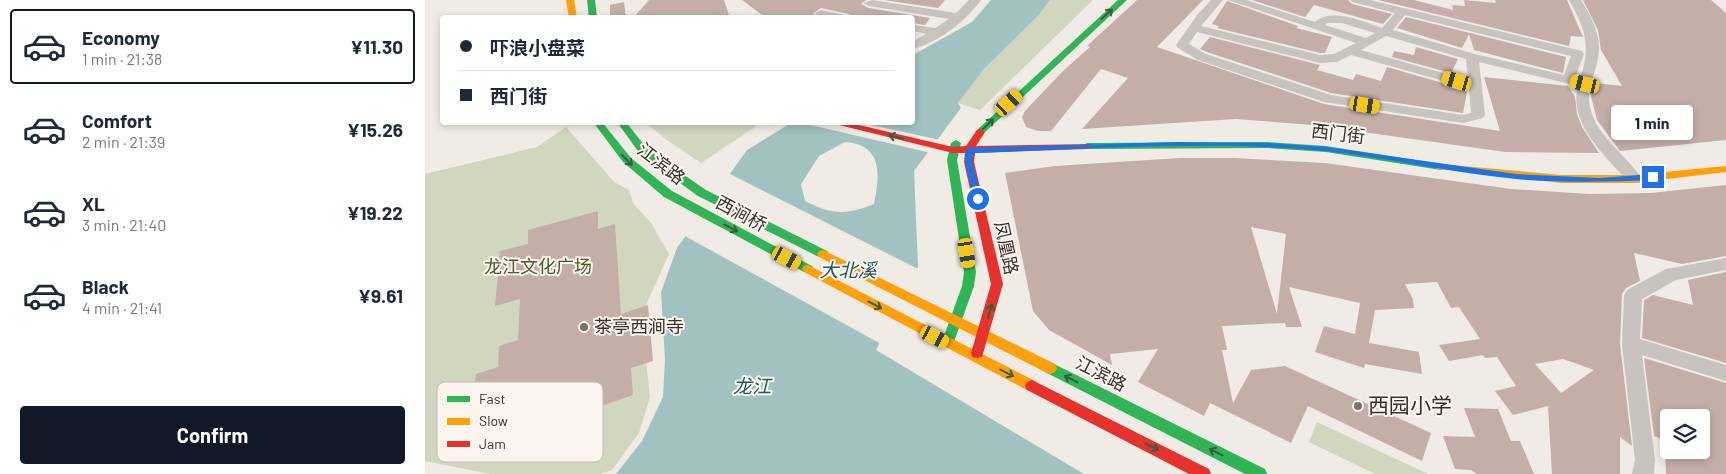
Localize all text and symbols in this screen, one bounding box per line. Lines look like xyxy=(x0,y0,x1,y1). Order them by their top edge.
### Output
one-way arrow xyxy=(1101,8,1114,20)
icon: car xyxy=(22,24,67,69)
text: Economy xyxy=(82,26,160,49)
text: ¥11.30 xyxy=(350,35,403,58)
text: 吓浪小盘菜 xyxy=(490,36,585,59)
text: 1 min · 21:38 xyxy=(82,49,162,68)
car xyxy=(1440,70,1473,92)
car xyxy=(1568,73,1601,95)
text: 西门街 xyxy=(490,84,547,107)
car xyxy=(992,87,1025,119)
car xyxy=(1349,95,1380,115)
callout: 1 min xyxy=(1612,104,1694,140)
icon: car xyxy=(22,107,67,152)
text: Comfort xyxy=(82,109,152,132)
text: 1 min xyxy=(1634,113,1670,132)
text: ¥15.26 xyxy=(347,118,403,141)
one-way arrow xyxy=(982,118,994,130)
street label: 西门街 xyxy=(1310,119,1366,147)
text: 2 min · 21:39 xyxy=(82,132,165,151)
one-way arrow xyxy=(888,132,904,142)
street label: 江滨路 xyxy=(634,138,690,189)
one-way arrow xyxy=(621,154,633,167)
route end xyxy=(1642,166,1664,188)
route start xyxy=(967,188,989,210)
icon: car xyxy=(22,190,67,235)
street label: 西涧桥 xyxy=(712,191,770,236)
text: XL xyxy=(82,192,105,215)
text: ¥19.22 xyxy=(347,201,403,224)
text: 3 min · 21:40 xyxy=(82,215,166,234)
street label: 凤凰路 xyxy=(991,219,1023,276)
one-way arrow xyxy=(724,224,738,234)
car xyxy=(957,237,976,269)
car xyxy=(770,244,803,272)
park label: 龙江文化广场 xyxy=(484,255,592,277)
water label: 大北溪 xyxy=(819,258,878,281)
icon: car xyxy=(22,273,67,318)
text: Black xyxy=(82,275,129,298)
text: ¥9.61 xyxy=(358,284,403,307)
text: 4 min · 21:41 xyxy=(82,298,162,317)
one-way arrow xyxy=(867,300,882,310)
one-way arrow xyxy=(986,303,995,319)
place label: 茶亭西涧寺 xyxy=(594,315,684,337)
marker: 茶亭西涧寺 xyxy=(578,321,590,333)
car xyxy=(918,324,951,350)
street label: 江滨路 xyxy=(1072,351,1131,395)
one-way arrow xyxy=(999,369,1014,378)
water label: 龙江 xyxy=(733,374,773,397)
one-way arrow xyxy=(1064,374,1079,384)
legend xyxy=(437,382,603,462)
text: Fast xyxy=(479,390,505,407)
place label: 西园小学 xyxy=(1368,392,1452,417)
marker: 西园小学 xyxy=(1352,400,1364,412)
button: Confirm xyxy=(20,406,405,464)
map controls xyxy=(1660,409,1710,459)
button: layers xyxy=(1660,409,1710,459)
text: Slow xyxy=(479,412,508,429)
text: Jam xyxy=(479,435,506,452)
one-way arrow xyxy=(1144,443,1159,452)
one-way arrow xyxy=(1209,447,1224,457)

